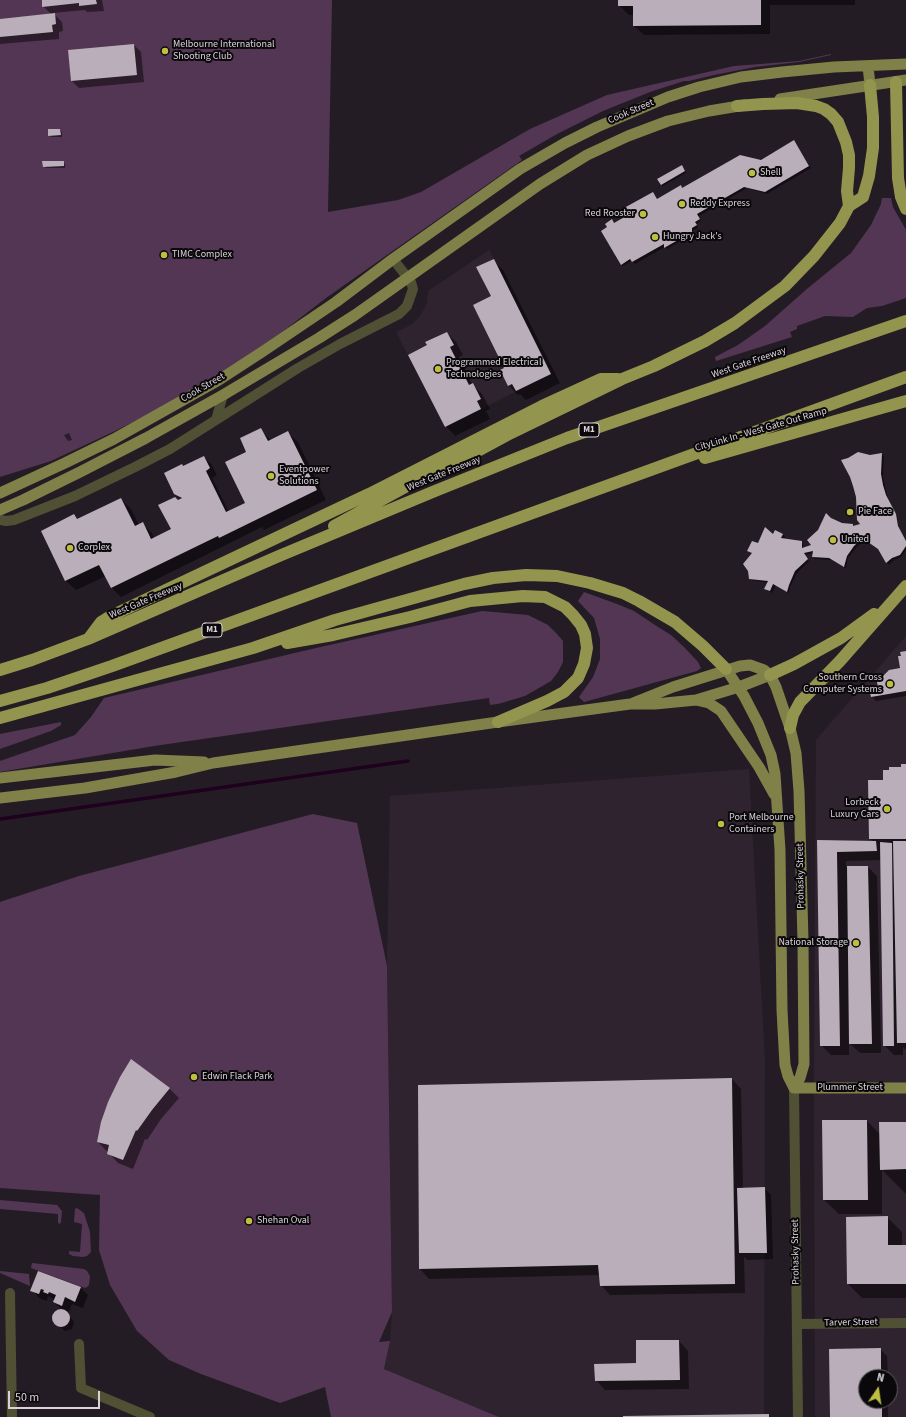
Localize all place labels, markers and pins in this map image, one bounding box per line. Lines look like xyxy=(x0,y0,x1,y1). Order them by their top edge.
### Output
place label: Melbourne International Shooting Club xyxy=(173,39,275,62)
marker: Melbourne International Shooting Club xyxy=(160,46,170,56)
place label: Shell xyxy=(760,167,781,179)
marker: Shell xyxy=(747,168,757,178)
place label: Reddy Express xyxy=(690,198,750,210)
marker: Reddy Express xyxy=(677,199,687,209)
place label: Red Rooster xyxy=(585,208,635,220)
marker: Red Rooster xyxy=(638,209,648,219)
place label: Hungry Jack's xyxy=(663,231,722,243)
marker: Hungry Jack's xyxy=(650,232,660,242)
place label: TIMC Complex xyxy=(172,249,232,261)
marker: TIMC Complex xyxy=(159,250,169,260)
place label: Programmed Electrical Technologies xyxy=(446,357,541,380)
marker: Programmed Electrical Technologies xyxy=(433,364,443,374)
place label: Eventpower Solutions xyxy=(279,464,329,488)
marker: Eventpower Solutions xyxy=(266,471,276,481)
place label: Pie Face xyxy=(858,506,892,518)
marker: Pie Face xyxy=(845,507,855,517)
place label: United xyxy=(841,534,869,546)
marker: United xyxy=(828,535,838,545)
place label: Corplex xyxy=(78,542,110,554)
marker: Corplex xyxy=(65,543,75,553)
place label: Southern Cross Computer Systems xyxy=(803,672,882,696)
marker: Southern Cross Computer Systems xyxy=(885,679,895,689)
place label: Lorbeck Luxury Cars xyxy=(830,797,879,820)
marker: Lorbeck Luxury Cars xyxy=(882,804,892,814)
place label: Port Melbourne Containers xyxy=(729,812,794,836)
marker: Port Melbourne Containers xyxy=(716,819,726,829)
place label: National Storage xyxy=(778,937,848,949)
marker: National Storage xyxy=(851,938,861,948)
place label: Edwin Flack Park xyxy=(202,1071,273,1083)
marker: Edwin Flack Park xyxy=(189,1072,199,1082)
place label: Shehan Oval xyxy=(257,1215,309,1227)
marker: Shehan Oval xyxy=(244,1216,254,1226)

